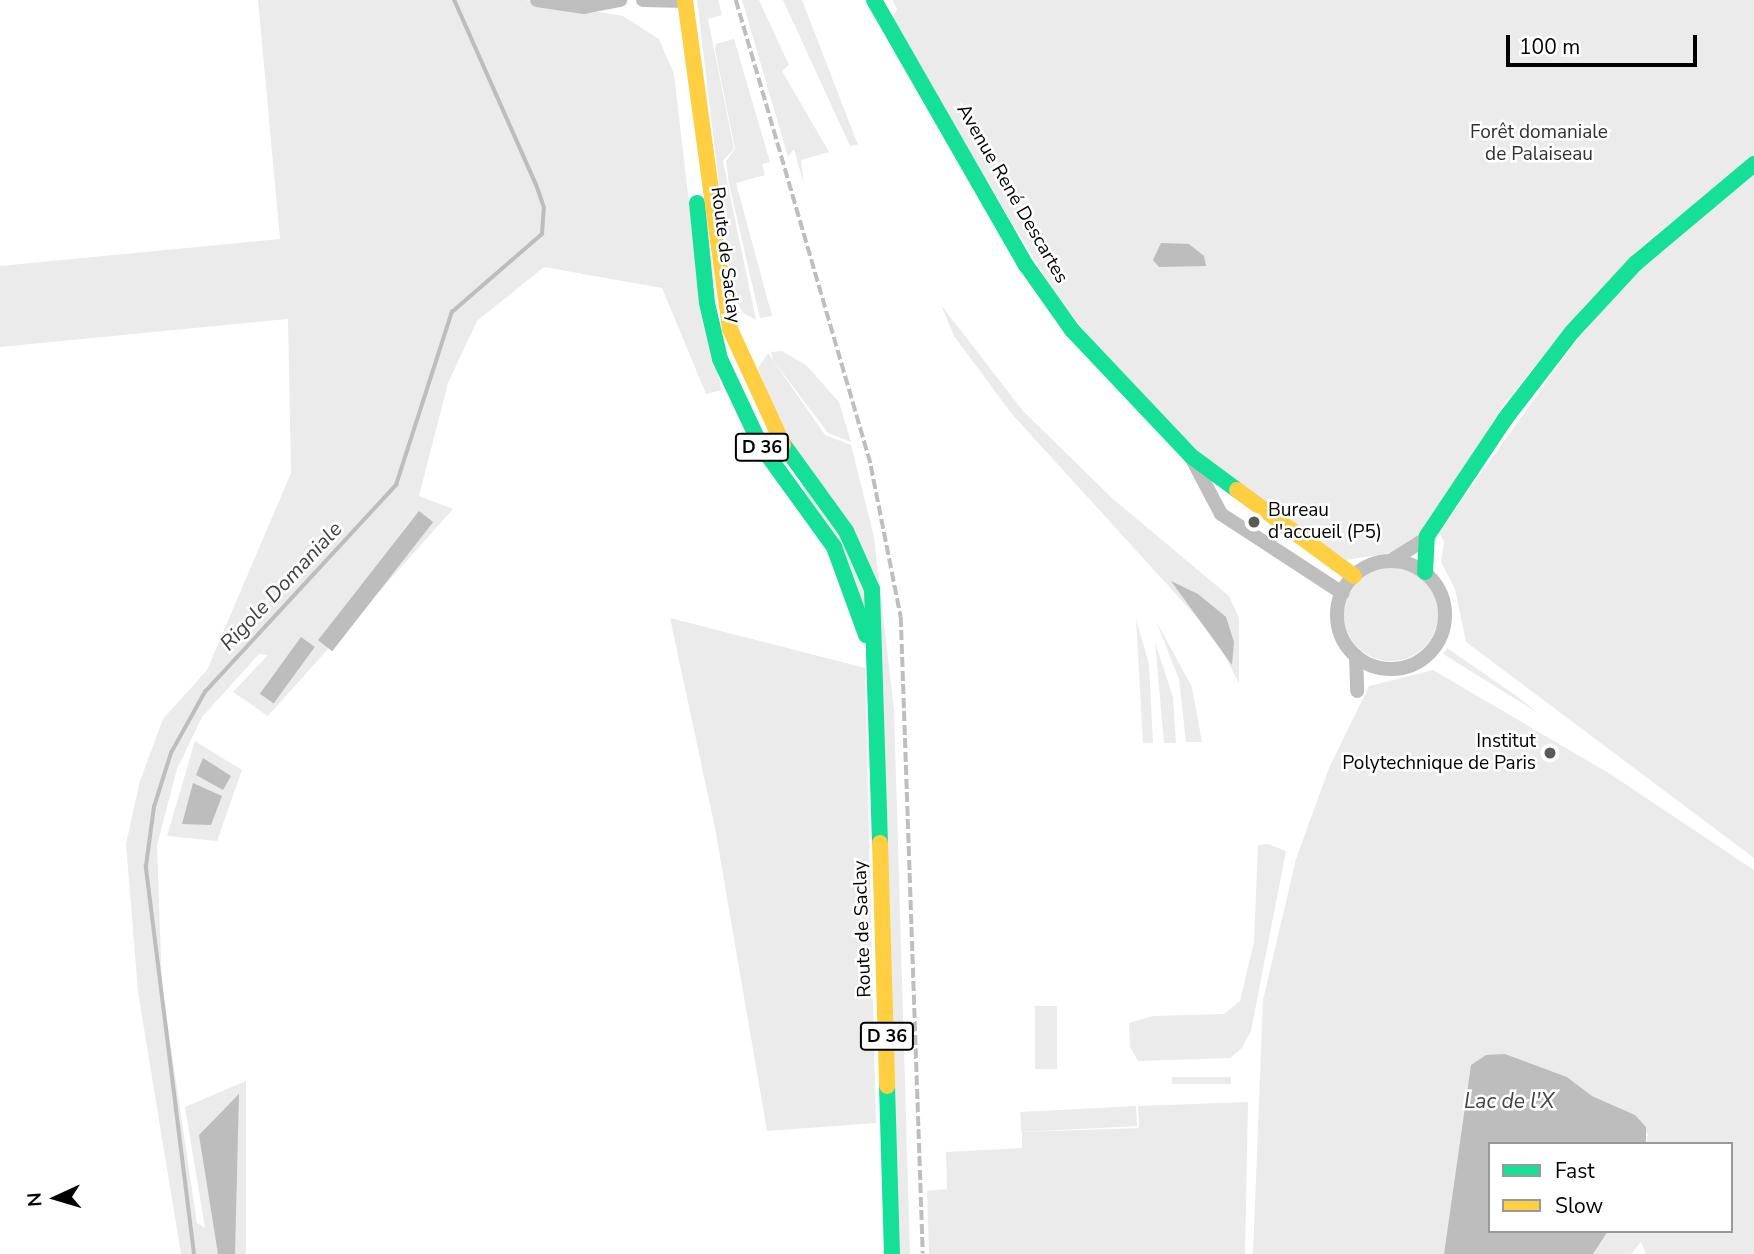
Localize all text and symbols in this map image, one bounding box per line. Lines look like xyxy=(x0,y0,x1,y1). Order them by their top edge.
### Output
scale bar xyxy=(1509,21,1700,65)
text: 100 m xyxy=(1519,33,1580,61)
street label: Avenue René Descartes xyxy=(951,100,1073,288)
park label: Forêt domaniale de Palaiseau xyxy=(1470,122,1608,166)
street label: Route de Saclay xyxy=(705,185,745,325)
road number: D 36 xyxy=(734,432,790,462)
place label: Bureau d'accueil (P5) xyxy=(1268,500,1382,544)
marker: Bureau d'accueil (P5) xyxy=(1246,514,1262,530)
water label: Rigole Domaniale xyxy=(215,516,347,656)
place label: Institut Polytechnique de Paris xyxy=(1342,731,1536,775)
marker: Institut Polytechnique de Paris xyxy=(1542,745,1558,761)
street label: Route de Saclay xyxy=(849,860,877,998)
road number: D 36 xyxy=(859,1021,915,1050)
water label: Lac de l'X xyxy=(1464,1088,1554,1114)
legend xyxy=(1488,1142,1733,1233)
text: Fast xyxy=(1555,1157,1595,1185)
north arrow xyxy=(21,1163,91,1233)
text: N xyxy=(22,1191,49,1207)
text: Slow xyxy=(1555,1192,1603,1220)

